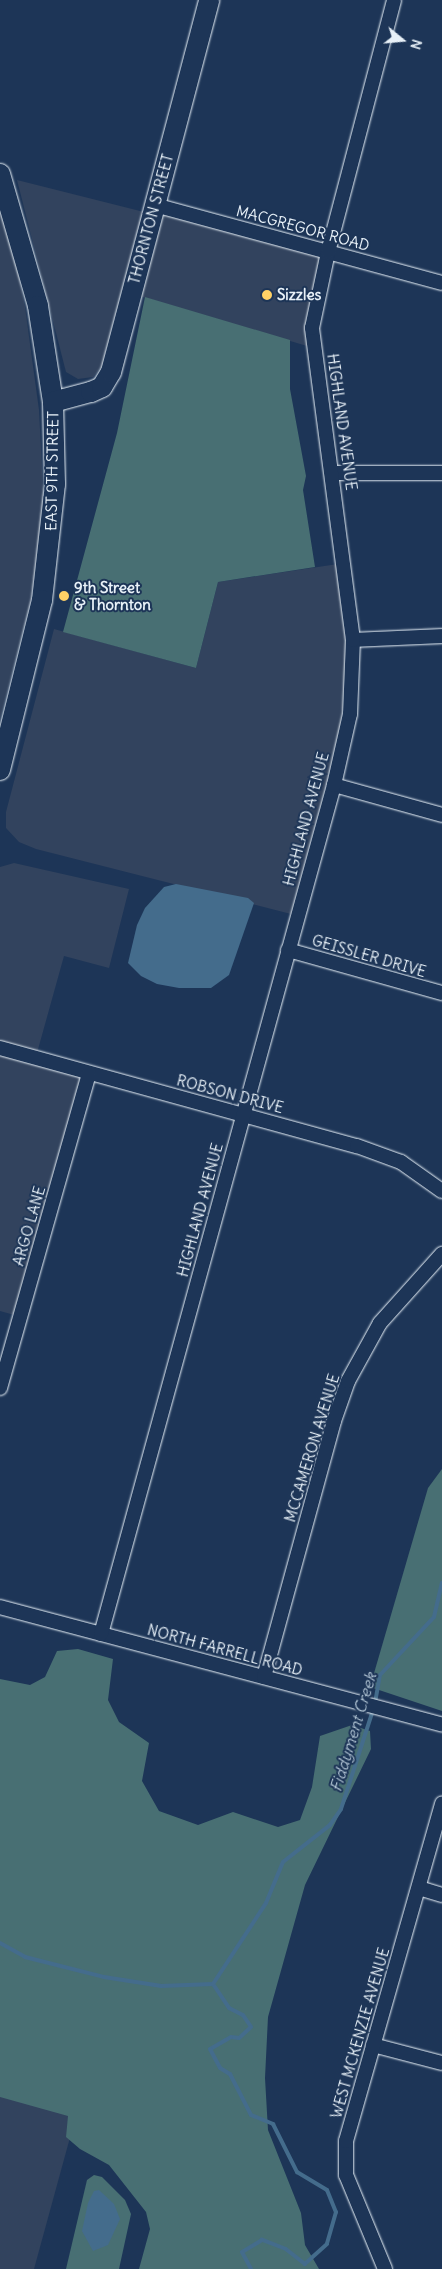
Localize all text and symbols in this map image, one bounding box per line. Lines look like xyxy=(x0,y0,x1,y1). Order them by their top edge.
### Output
north arrow xyxy=(377,15,427,65)
text: N xyxy=(406,37,426,52)
street label: THORNTON STREET xyxy=(125,152,177,286)
street label: MACGREGOR ROAD xyxy=(234,202,372,254)
place label: Sizzles xyxy=(277,286,321,304)
marker: Sizzles xyxy=(261,289,273,301)
street label: HIGHLAND AVENUE xyxy=(323,353,361,491)
street label: EAST 9TH STREET xyxy=(42,411,62,531)
place label: 9th Street & Thornton xyxy=(74,578,151,613)
marker: 9th Street & Thornton xyxy=(58,590,70,602)
street label: HIGHLAND AVENUE xyxy=(279,750,333,888)
street label: GEISSLER DRIVE xyxy=(310,931,428,981)
street label: ROBSON DRIVE xyxy=(175,1071,285,1117)
street label: HIGHLAND AVENUE xyxy=(173,1141,227,1279)
street label: ARGO LANE xyxy=(9,1184,49,1268)
street label: MCCAMERON AVENUE xyxy=(281,1372,343,1524)
street label: NORTH FARRELL ROAD xyxy=(145,1621,305,1679)
water label: Fiddyment Creek xyxy=(326,1670,380,1794)
street label: WEST MCKENZIE AVENUE xyxy=(327,1946,393,2120)

